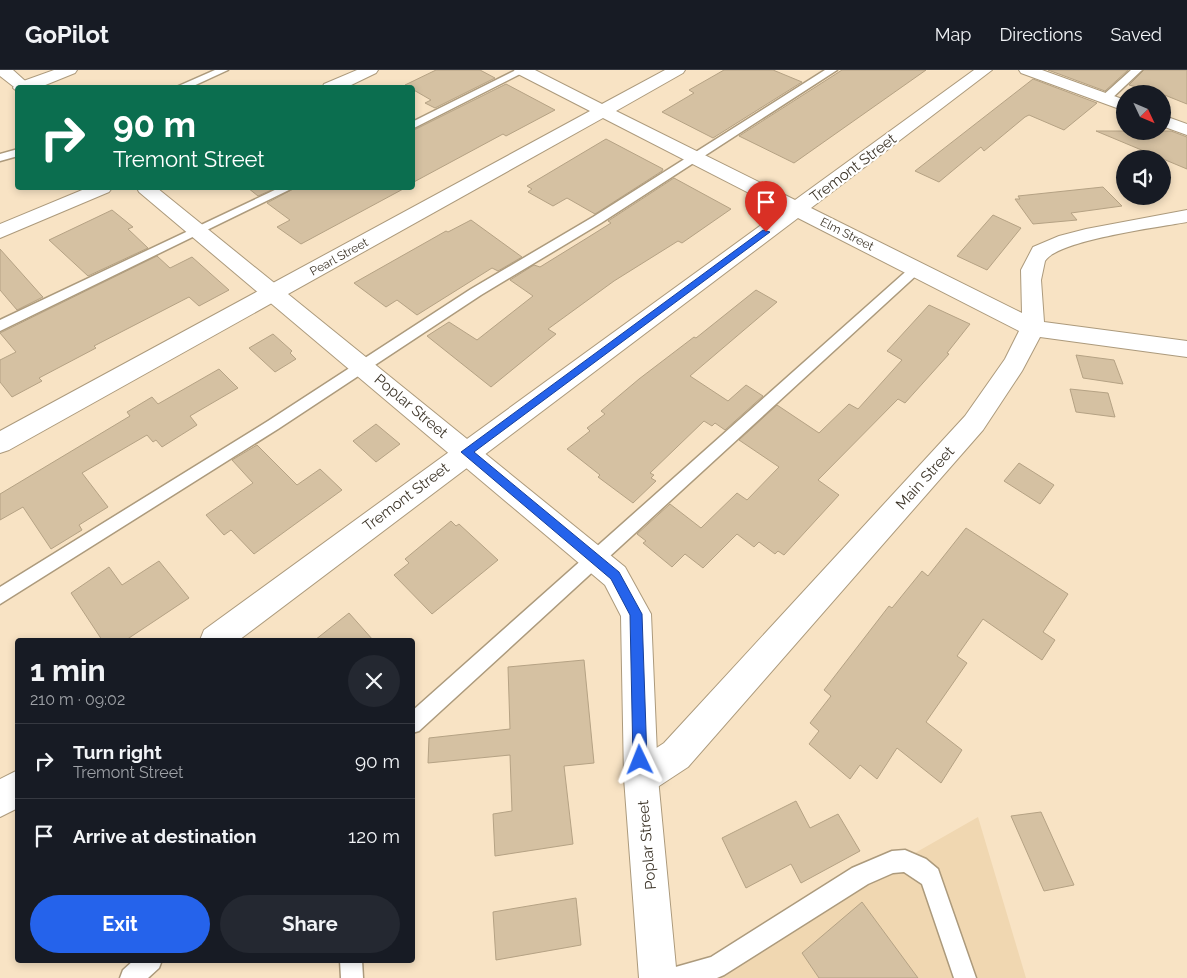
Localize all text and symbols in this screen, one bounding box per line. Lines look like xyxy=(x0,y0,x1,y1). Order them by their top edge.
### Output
text: GoPilot xyxy=(25,20,109,49)
text: Map xyxy=(935,24,971,45)
text: Directions xyxy=(999,24,1083,45)
text: Saved xyxy=(1111,24,1162,45)
north arrow xyxy=(1116,85,1171,140)
map controls xyxy=(1116,85,1171,205)
text: 90 m xyxy=(113,104,196,145)
icon: right xyxy=(30,105,95,170)
street label: Tremont Street xyxy=(806,130,900,206)
text: Tremont Street xyxy=(113,146,265,172)
button: sound xyxy=(1116,150,1171,205)
pin xyxy=(745,181,787,232)
icon: arrive xyxy=(752,188,780,216)
street label: Elm Street xyxy=(818,215,876,253)
street label: Pearl Street xyxy=(307,235,371,279)
street label: Poplar Street xyxy=(371,370,451,442)
street label: Main Street xyxy=(892,443,958,513)
street label: Tremont Street xyxy=(359,459,453,535)
text: 1 min xyxy=(30,653,106,688)
button: close xyxy=(348,655,400,707)
text: 210 m · 09:02 xyxy=(30,690,125,709)
position arrow xyxy=(613,733,665,785)
text: Turn right xyxy=(73,741,162,763)
icon: right xyxy=(30,747,58,775)
text: 90 m xyxy=(355,750,400,772)
text: Tremont Street xyxy=(73,763,183,782)
street label: Poplar Street xyxy=(634,799,660,891)
icon: arrive xyxy=(30,822,58,850)
text: Arrive at destination xyxy=(73,825,257,847)
text: 120 m xyxy=(348,825,400,847)
button: Exit xyxy=(30,895,210,953)
button: Share xyxy=(220,895,400,953)

